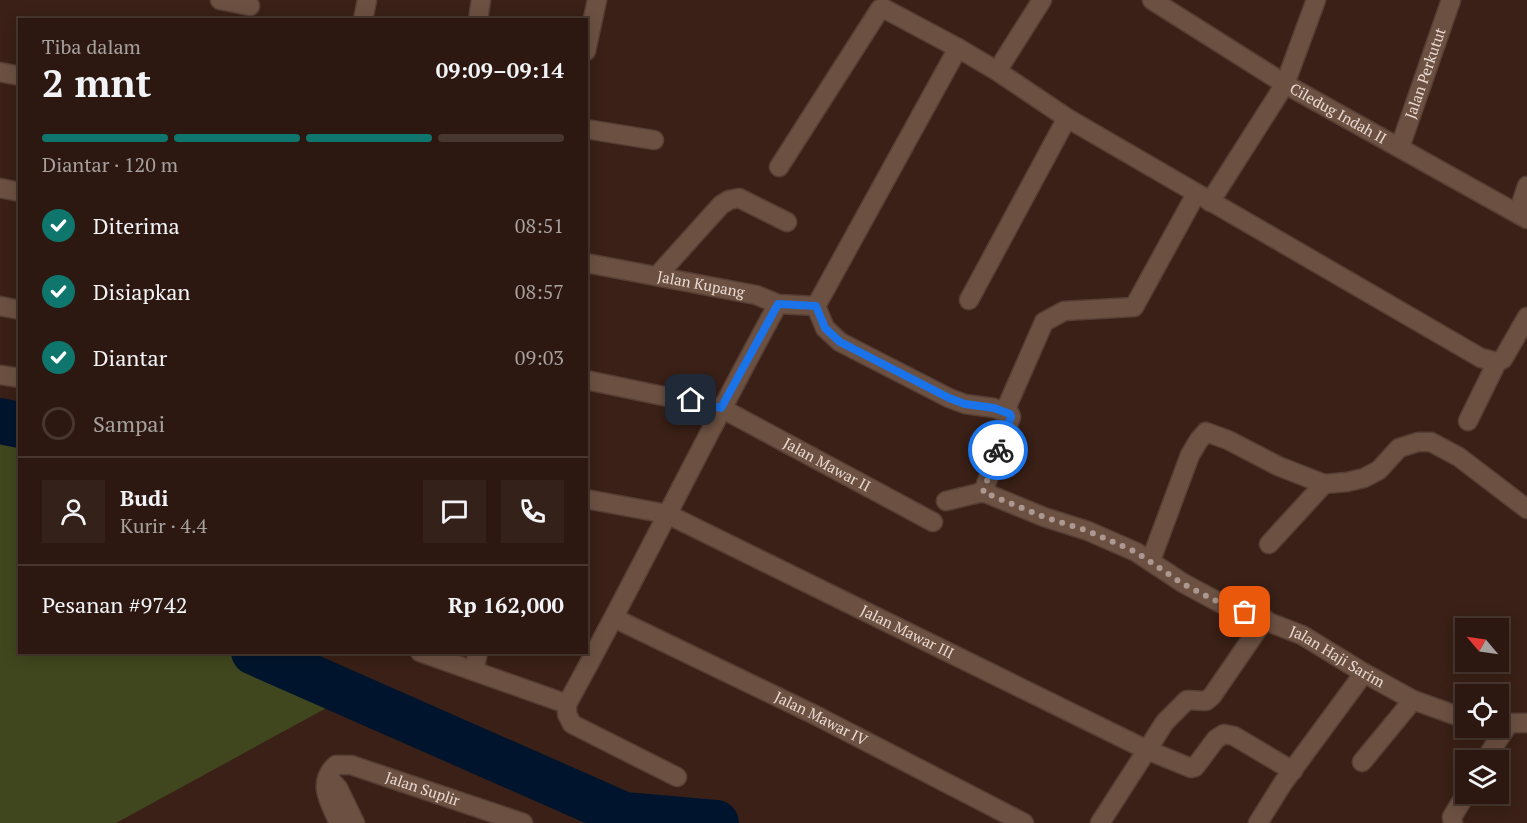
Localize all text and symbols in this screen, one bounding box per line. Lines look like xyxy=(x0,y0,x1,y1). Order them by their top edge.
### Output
street label: Jalan Perkutut xyxy=(1400,24,1450,121)
text: Tiba dalam xyxy=(42,33,141,60)
text: 09:09–09:14 xyxy=(436,55,564,84)
text: 2 mnt xyxy=(42,56,151,108)
street label: Ciledug Indah II xyxy=(1287,78,1390,148)
text: Diantar · 120 m xyxy=(42,151,178,178)
icon: check xyxy=(42,209,75,242)
text: Diterima xyxy=(93,211,180,240)
text: 08:51 xyxy=(515,212,564,239)
street label: Jalan Kupang xyxy=(656,266,748,302)
icon: check xyxy=(42,275,75,308)
text: Disiapkan xyxy=(93,277,190,306)
text: 08:57 xyxy=(515,278,564,305)
icon: check xyxy=(42,341,75,374)
text: Diantar xyxy=(93,343,167,372)
text: 09:03 xyxy=(515,344,564,371)
pin xyxy=(665,374,716,425)
icon: home xyxy=(674,383,707,416)
text: Sampai xyxy=(93,409,165,438)
courier xyxy=(968,420,1028,480)
street label: Jalan Mawar II xyxy=(780,432,874,496)
icon: bike xyxy=(982,434,1015,467)
button: person xyxy=(42,480,105,543)
button: chat xyxy=(423,480,486,543)
button: phone xyxy=(501,480,564,543)
text: Budi xyxy=(120,483,168,512)
text: Kurir · 4.4 xyxy=(120,512,207,539)
pin xyxy=(1219,586,1270,637)
text: Pesanan #9742 xyxy=(42,590,187,619)
text: Rp 162,000 xyxy=(448,590,564,619)
icon: bag xyxy=(1228,595,1261,628)
street label: Jalan Mawar III xyxy=(858,600,958,663)
north arrow xyxy=(1455,618,1509,672)
map controls xyxy=(1455,618,1509,804)
street label: Jalan Haji Sarim xyxy=(1287,620,1389,691)
button: locate xyxy=(1455,684,1509,738)
street label: Jalan Mawar IV xyxy=(772,686,872,750)
button: layers xyxy=(1455,750,1509,804)
street label: Jalan Suplir xyxy=(383,766,463,810)

